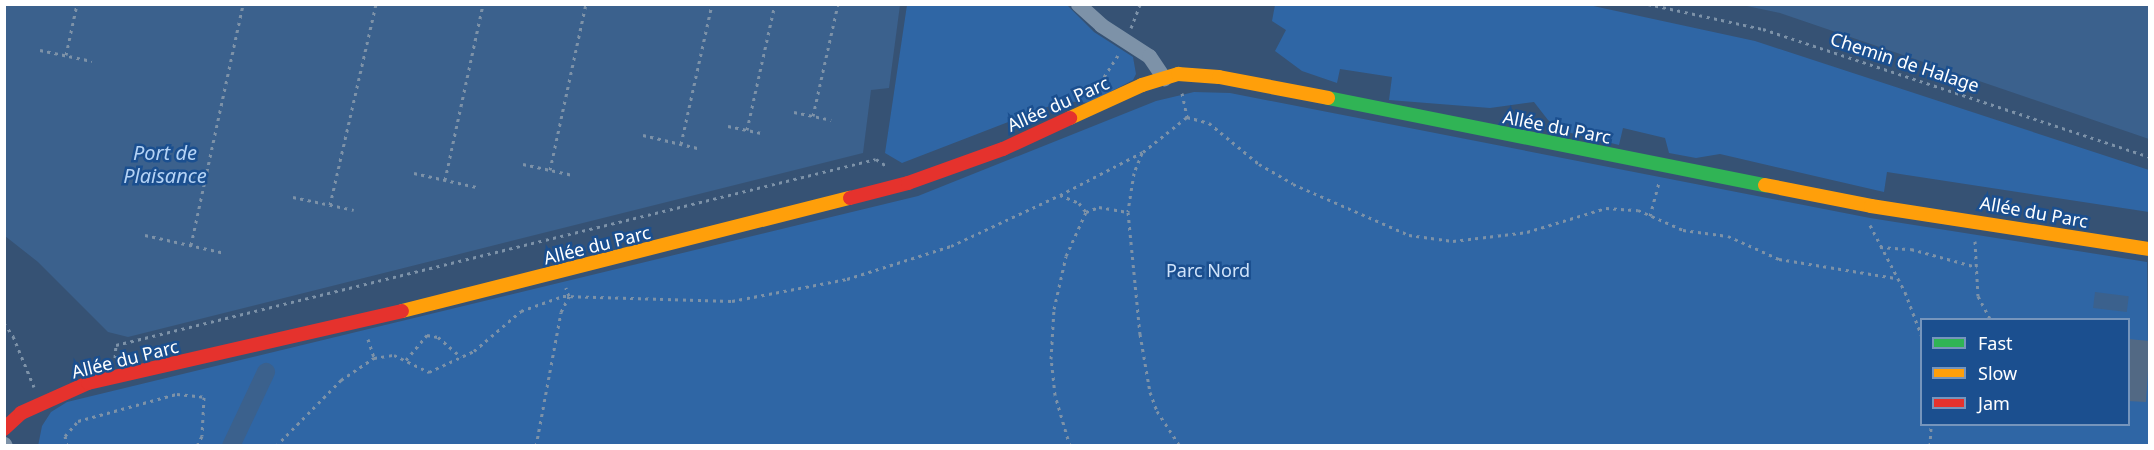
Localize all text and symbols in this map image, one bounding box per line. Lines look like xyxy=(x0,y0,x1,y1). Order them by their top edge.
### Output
street label: Chemin de Halage xyxy=(1828,28,1982,96)
street label: Allée du Parc xyxy=(1004,72,1112,136)
street label: Allée du Parc xyxy=(1501,106,1613,148)
water label: Port de Plaisance xyxy=(123,140,207,187)
street label: Allée du Parc xyxy=(1978,192,2090,232)
street label: Allée du Parc xyxy=(541,221,653,269)
park label: Parc Nord xyxy=(1166,259,1250,281)
legend xyxy=(1920,318,2130,426)
text: Fast xyxy=(1978,331,2013,355)
street label: Allée du Parc xyxy=(69,335,181,383)
text: Slow xyxy=(1978,361,2017,385)
text: Jam xyxy=(1978,391,2010,415)

